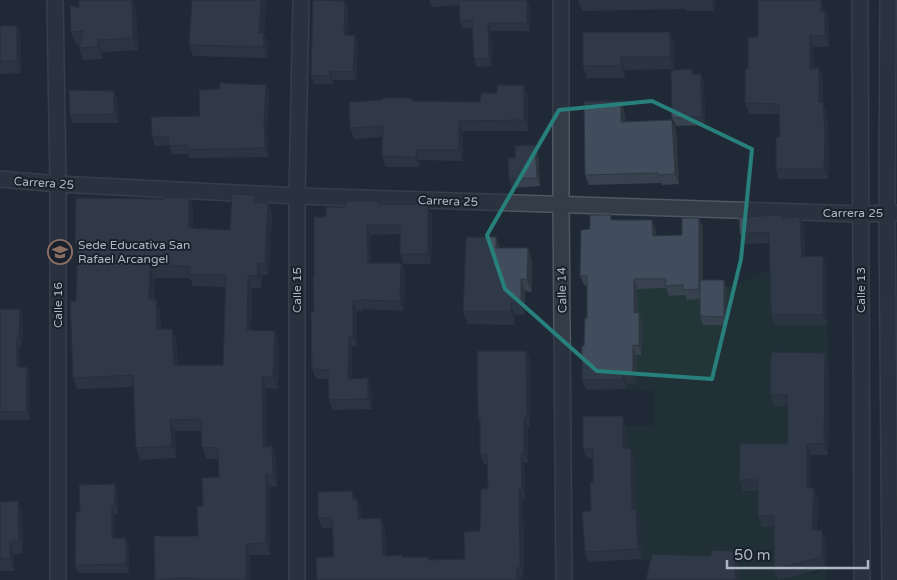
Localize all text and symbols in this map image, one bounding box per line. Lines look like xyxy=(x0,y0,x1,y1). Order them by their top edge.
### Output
street label: Carrera 25 xyxy=(13,174,75,192)
street label: Carrera 25 xyxy=(418,193,478,209)
street label: Carrera 25 xyxy=(823,206,883,220)
place label: Sede Educativa San Rafael Arcangel xyxy=(78,238,190,266)
school or university icon: Sede Educativa San Rafael Arcangel xyxy=(47,239,73,265)
street label: Calle 14 xyxy=(555,266,569,313)
street label: Calle 15 xyxy=(290,267,304,313)
street label: Calle 13 xyxy=(854,267,868,313)
street label: Calle 16 xyxy=(51,282,65,328)
scale bar xyxy=(727,538,868,570)
text: 50 m xyxy=(734,546,771,564)

